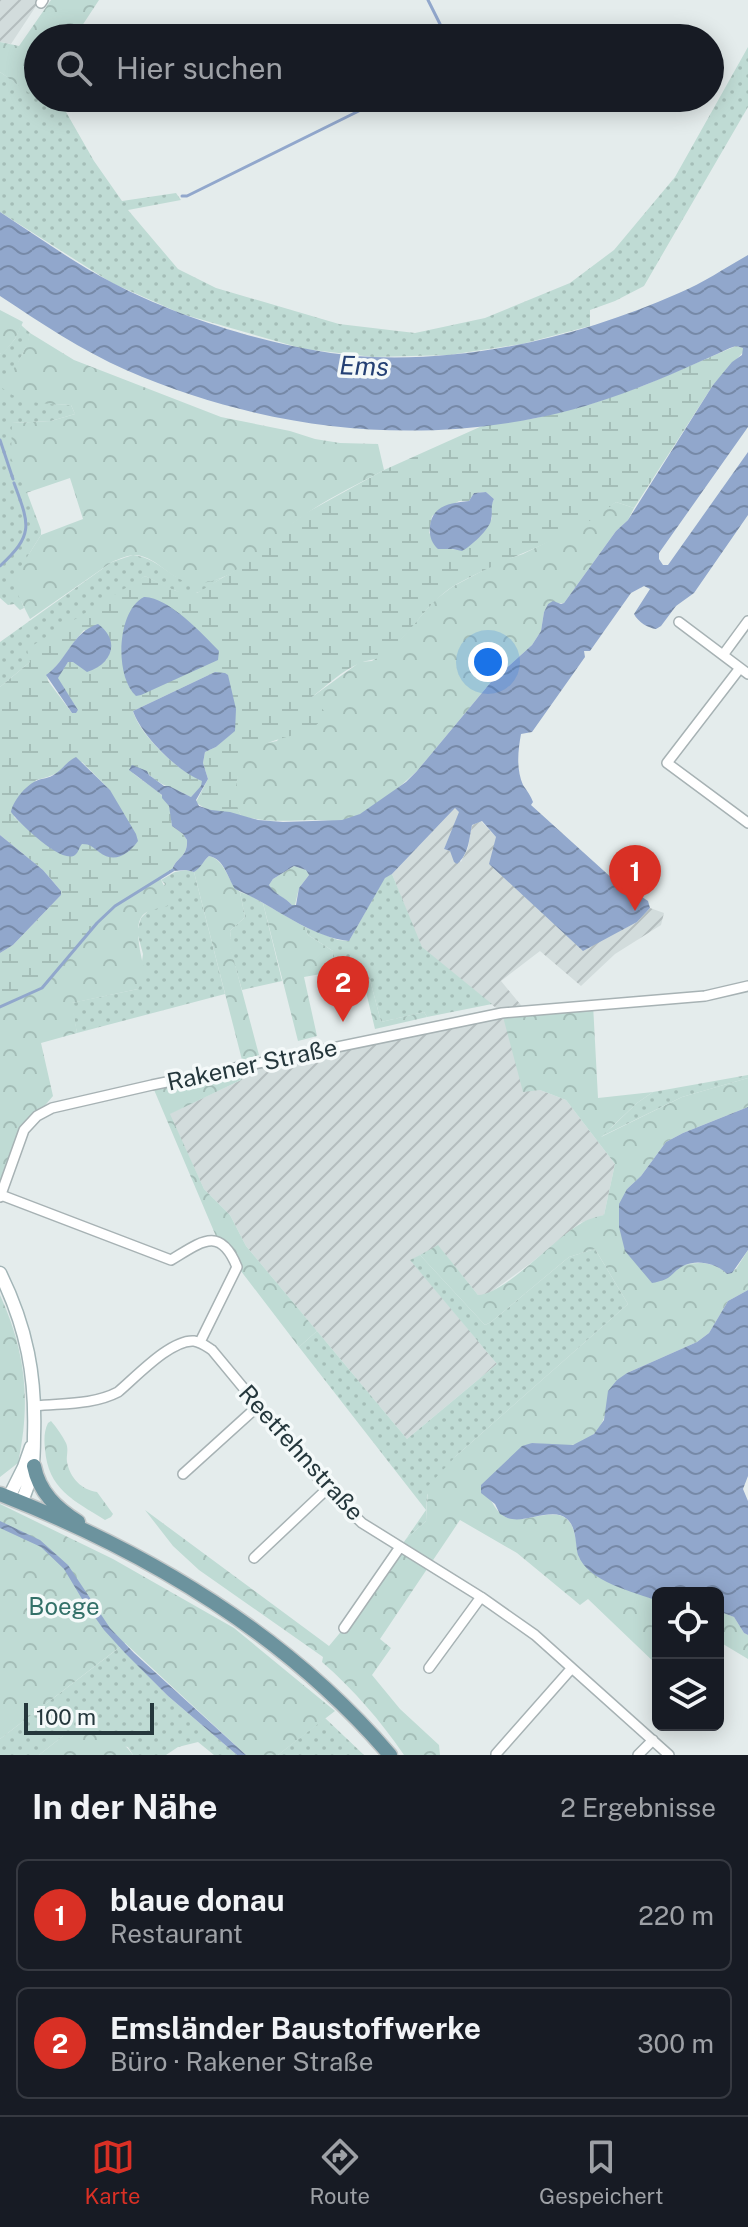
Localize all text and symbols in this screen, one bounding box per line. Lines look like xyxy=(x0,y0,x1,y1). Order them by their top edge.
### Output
search box xyxy=(24,24,724,112)
icon: search xyxy=(52,46,96,90)
text: Hier suchen xyxy=(116,50,283,86)
water label: Ems xyxy=(339,349,389,382)
your location xyxy=(468,642,508,682)
pin: 1 xyxy=(609,845,661,911)
pin: 2 xyxy=(317,956,369,1022)
street label: Rakener Straße xyxy=(164,1032,339,1096)
street label: Reetfehnstraße xyxy=(234,1379,370,1526)
map controls xyxy=(652,1587,724,1731)
button: locate xyxy=(652,1587,724,1659)
park label: Boege xyxy=(28,1592,100,1620)
button: layers xyxy=(652,1659,724,1731)
scale bar xyxy=(24,1699,154,1735)
text: 100 m xyxy=(36,1704,96,1730)
text: In der Nähe xyxy=(32,1787,218,1827)
text: 2 Ergebnisse xyxy=(560,1792,716,1823)
text: blaue donau xyxy=(110,1882,285,1918)
text: 1 xyxy=(54,1900,66,1931)
text: 220 m xyxy=(638,1900,714,1931)
text: Restaurant xyxy=(110,1918,243,1949)
text: Emsländer Baustoffwerke xyxy=(110,2010,481,2046)
text: 2 xyxy=(52,2028,68,2059)
text: 300 m xyxy=(637,2028,714,2059)
text: Büro · Rakener Straße xyxy=(110,2046,373,2077)
tab: Karte xyxy=(85,2135,141,2209)
tab: Route xyxy=(310,2135,370,2209)
tab: Gespeichert xyxy=(539,2135,663,2209)

